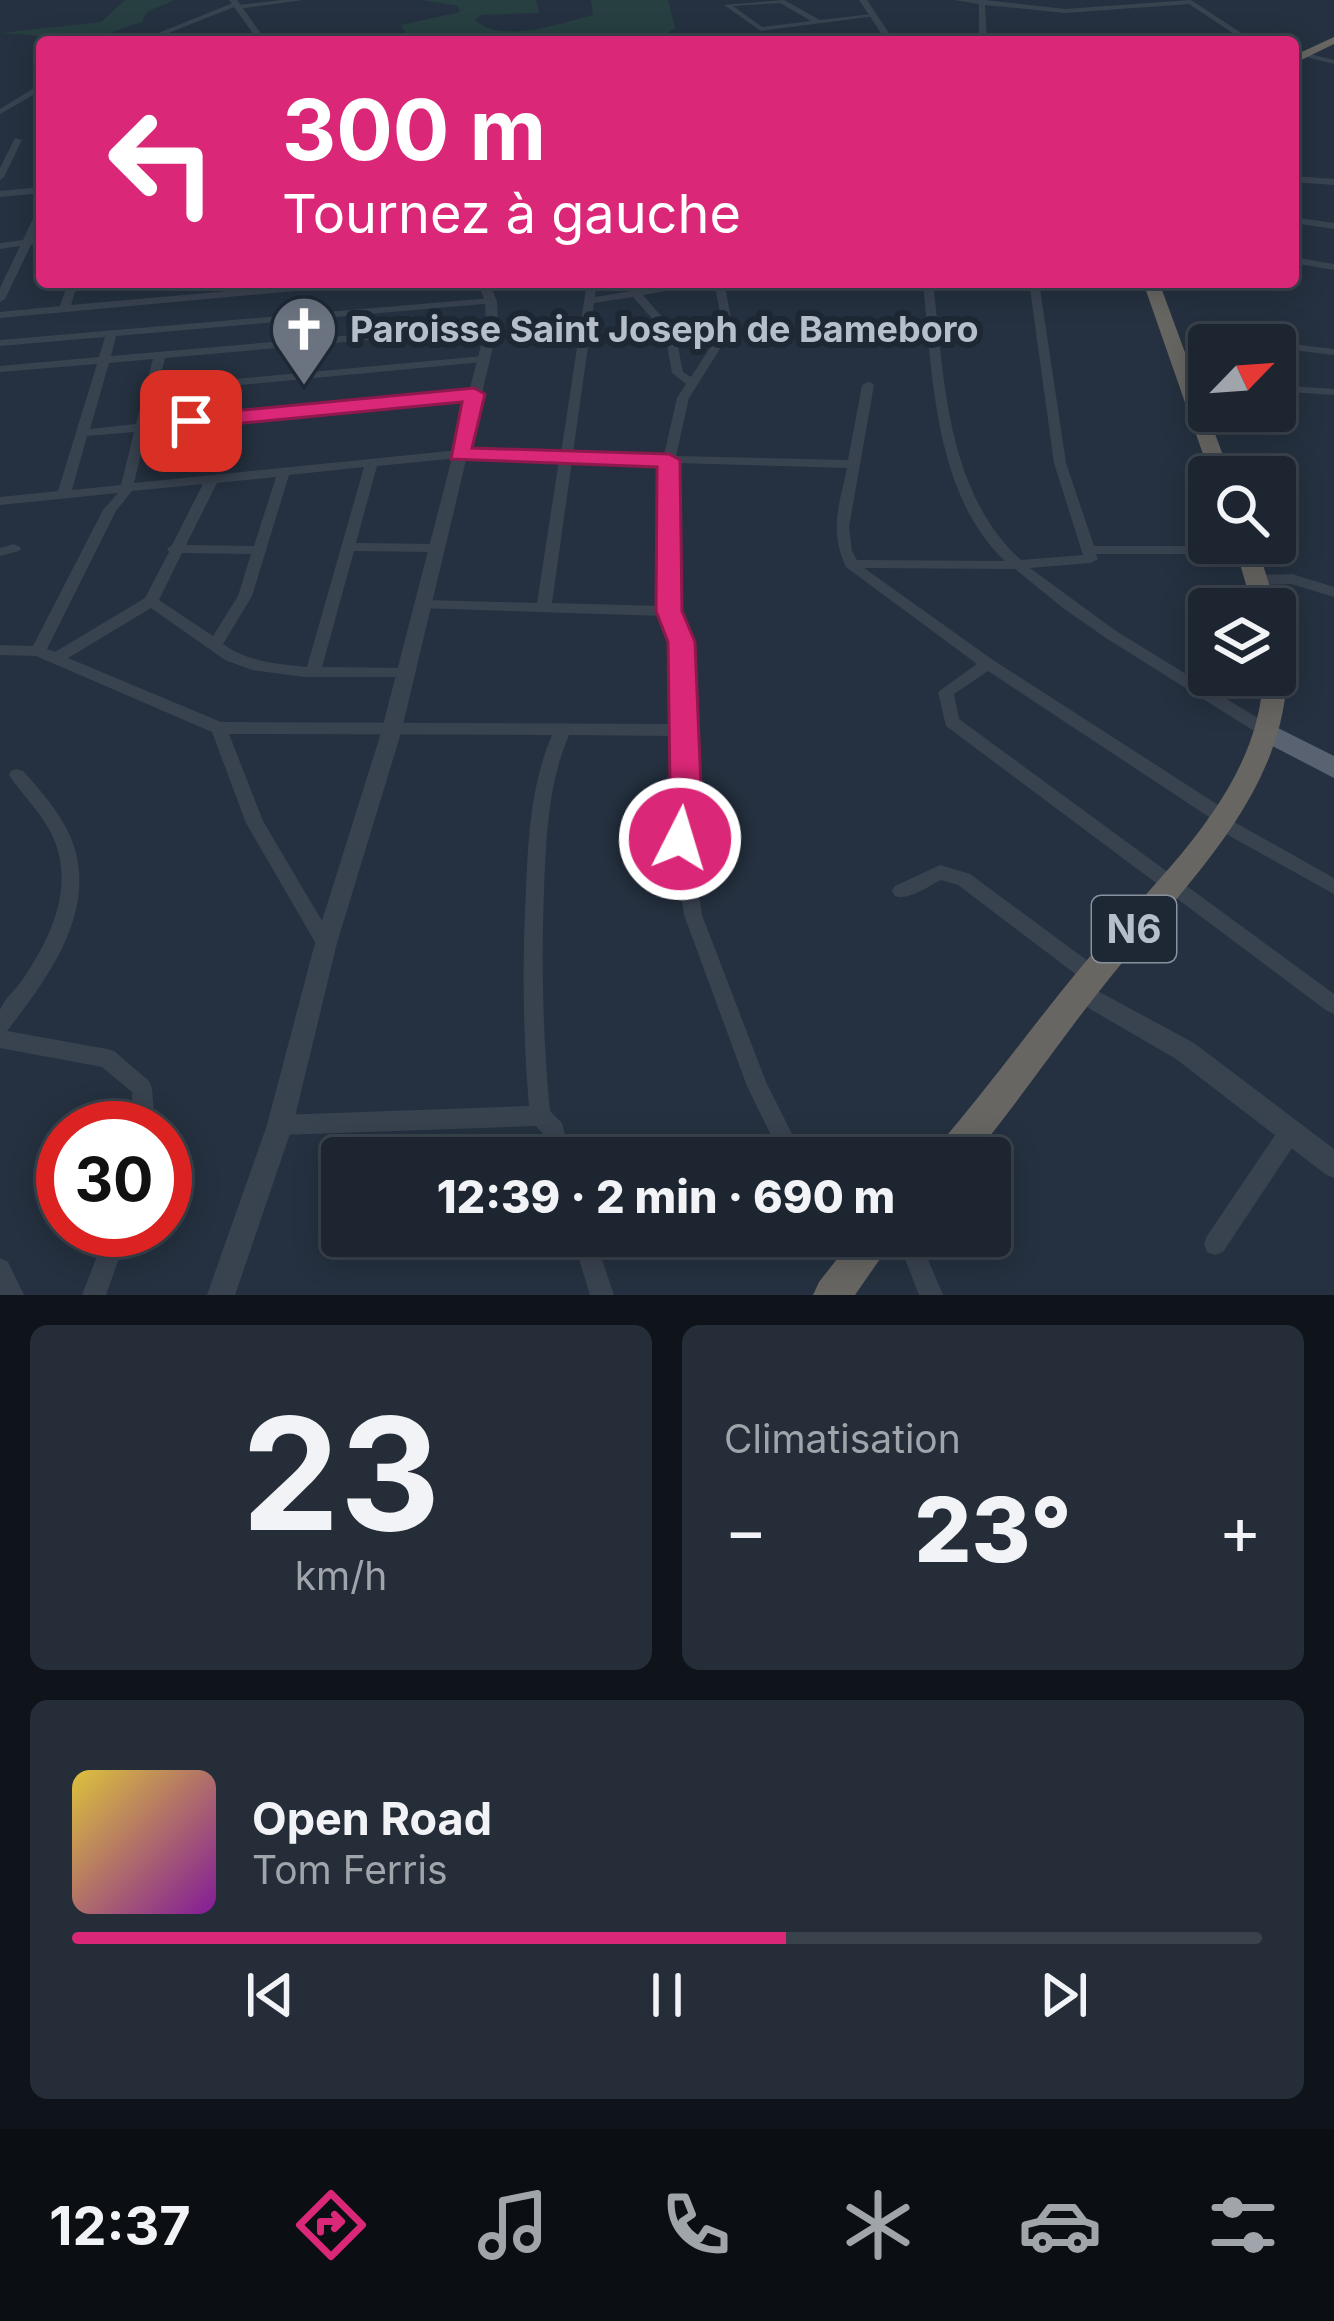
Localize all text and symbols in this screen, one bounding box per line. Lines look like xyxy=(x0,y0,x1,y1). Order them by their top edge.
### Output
text: 300 m xyxy=(282,79,546,180)
icon: left xyxy=(84,84,240,240)
text: Tournez à gauche xyxy=(282,181,741,246)
church icon: Paroisse Saint Joseph de Bameboro xyxy=(269,294,339,388)
place label: Paroisse Saint Joseph de Bameboro xyxy=(350,307,979,351)
north arrow xyxy=(1188,324,1296,432)
map controls xyxy=(1188,324,1296,696)
pin xyxy=(140,370,242,472)
icon: arrive xyxy=(158,388,224,454)
button: search xyxy=(1188,456,1296,564)
button: layers xyxy=(1188,588,1296,696)
position arrow xyxy=(617,776,743,902)
road number: N6 xyxy=(1092,896,1176,962)
speed limit sign: 30 xyxy=(36,1101,192,1257)
text: 12:39 · 2 min · 690 m xyxy=(437,1169,895,1224)
text: 23 xyxy=(242,1379,440,1568)
text: Climatisation xyxy=(724,1415,961,1462)
text: 23° xyxy=(914,1475,1072,1584)
text: − xyxy=(724,1490,768,1570)
text: + xyxy=(1218,1490,1262,1570)
text: km/h xyxy=(295,1552,387,1599)
text: Open Road xyxy=(252,1791,492,1846)
text: Tom Ferris xyxy=(252,1846,447,1893)
icon: previous xyxy=(237,1962,303,2028)
icon: pause xyxy=(634,1962,700,2028)
icon: next xyxy=(1031,1962,1097,2028)
icon: directions xyxy=(289,2183,373,2267)
icon: music xyxy=(471,2183,555,2267)
icon: phone xyxy=(654,2183,738,2267)
icon: climate xyxy=(836,2183,920,2267)
icon: car xyxy=(1018,2183,1102,2267)
icon: filters xyxy=(1201,2183,1285,2267)
text: 12:37 xyxy=(49,2193,191,2258)

